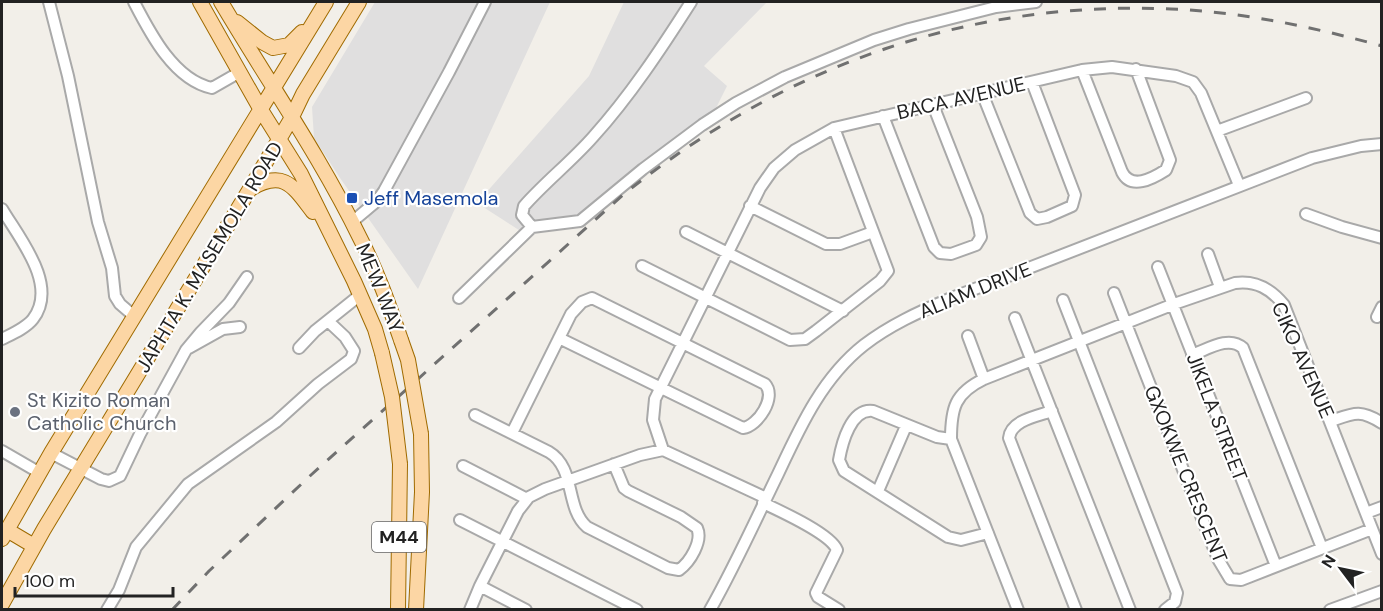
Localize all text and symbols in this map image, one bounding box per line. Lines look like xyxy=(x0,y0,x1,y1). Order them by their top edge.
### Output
street label: BACA AVENUE xyxy=(894,71,1028,125)
street label: JAPHTA K. MASEMOLA ROAD xyxy=(130,137,288,377)
place label: Jeff Masemola xyxy=(364,185,498,211)
marker: Jeff Masemola xyxy=(345,191,359,205)
street label: MEW WAY xyxy=(350,239,410,337)
street label: ALIAM DRIVE xyxy=(915,256,1035,324)
street label: CIKO AVENUE xyxy=(1266,298,1340,422)
street label: JIKELA STREET xyxy=(1181,349,1253,485)
street label: GXOKWE CRESCENT xyxy=(1139,381,1233,567)
place label: St Kizito Roman Catholic Church xyxy=(27,387,176,436)
marker: St Kizito Roman Catholic Church xyxy=(8,405,22,419)
road number: M44 xyxy=(372,522,426,552)
north arrow xyxy=(1311,539,1371,599)
text: N xyxy=(1317,551,1341,572)
scale bar xyxy=(15,560,172,598)
text: 100 m xyxy=(24,569,75,593)

